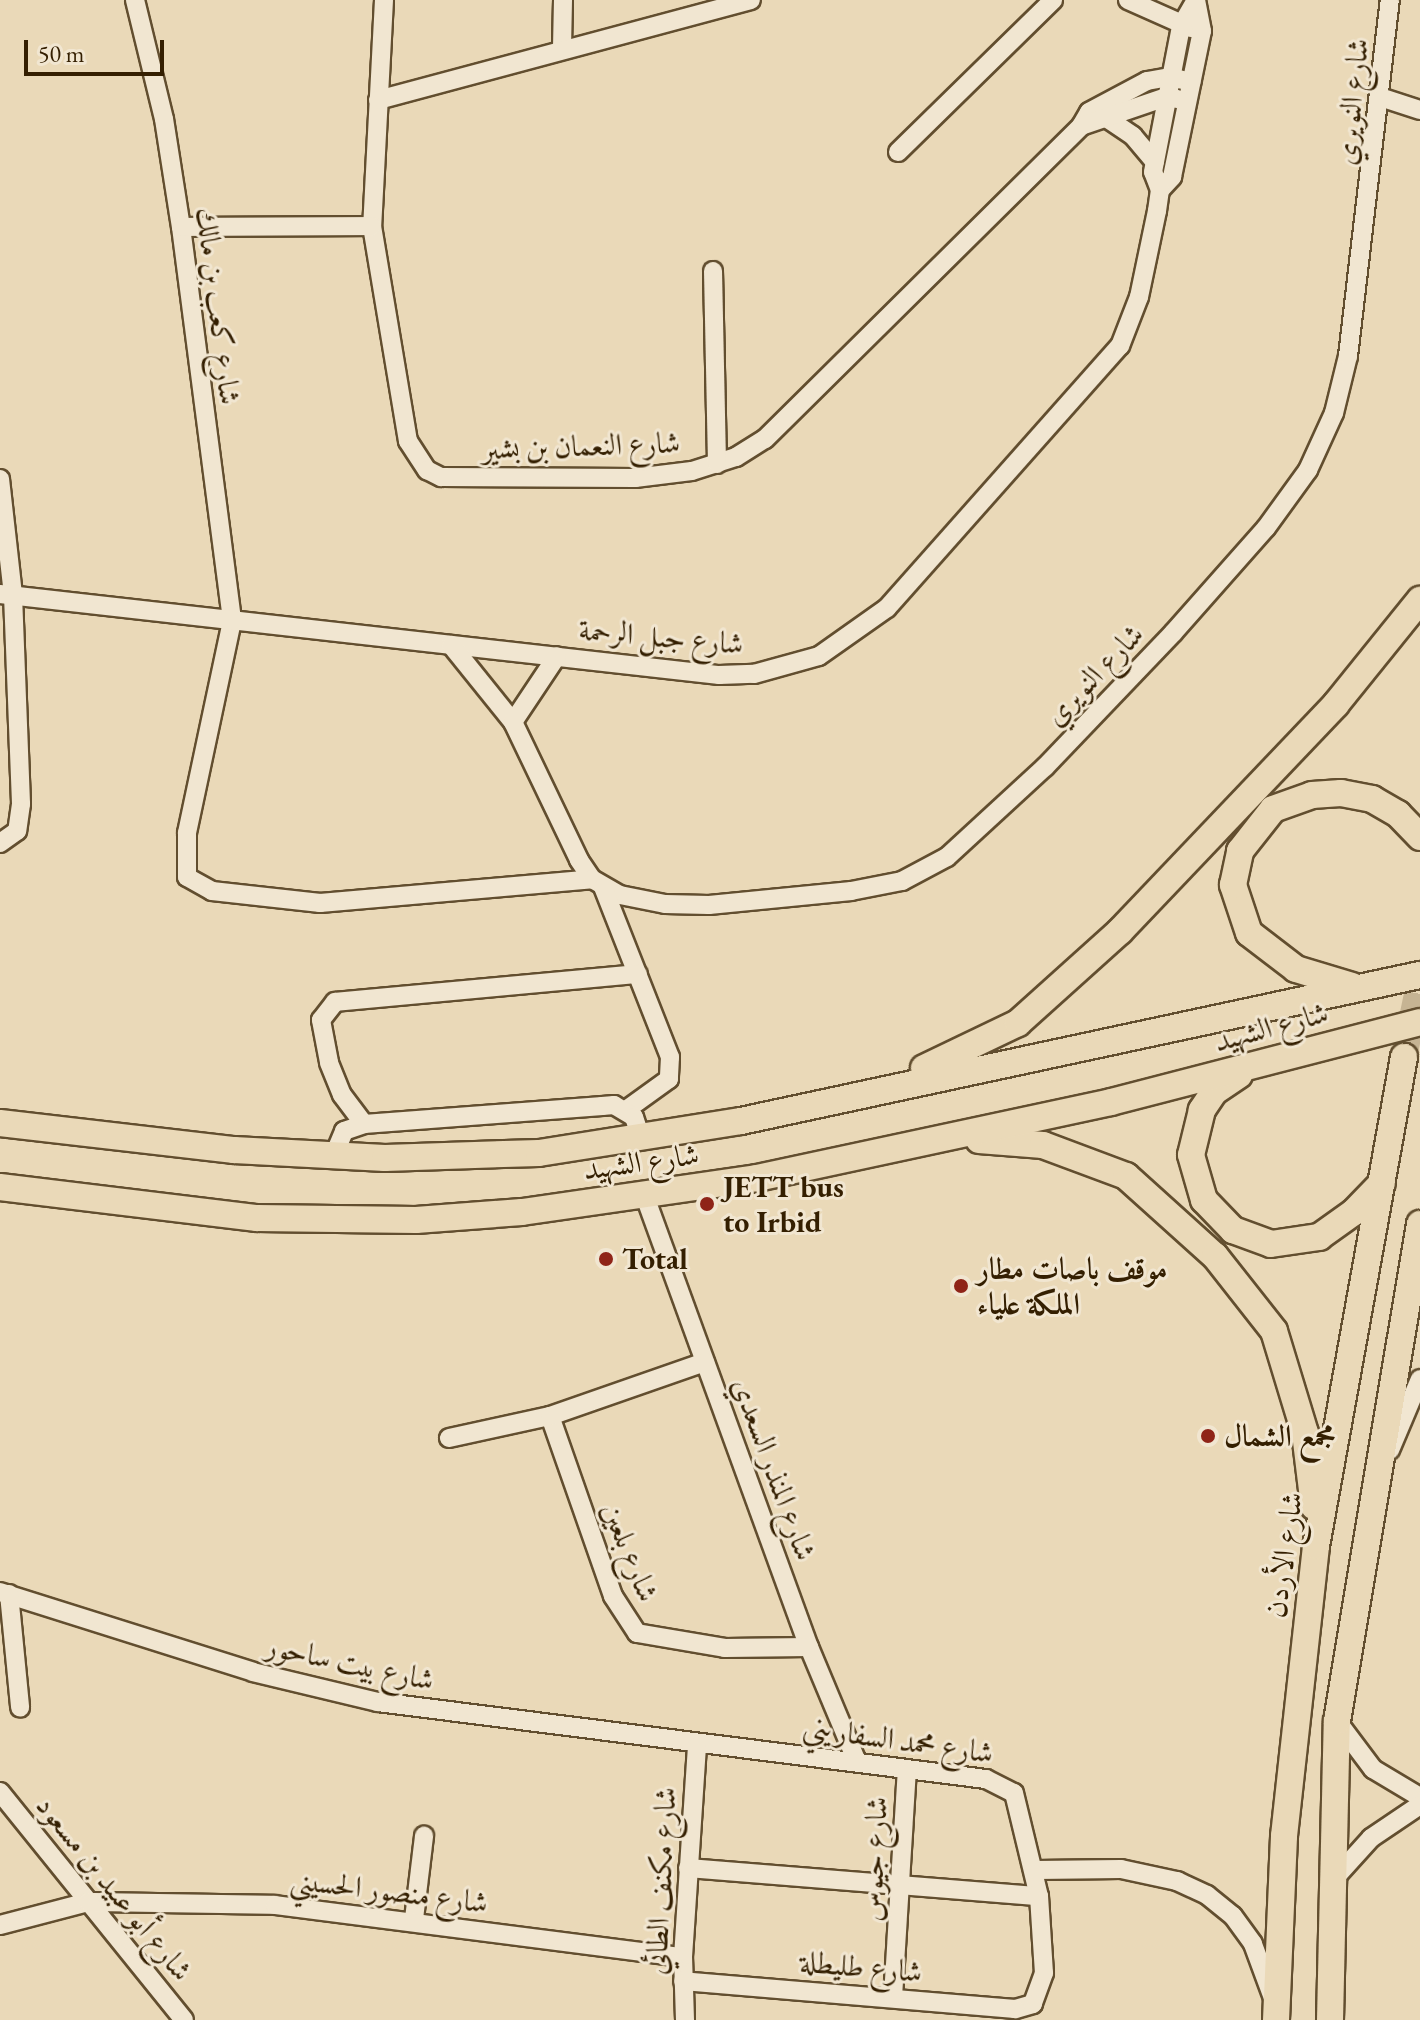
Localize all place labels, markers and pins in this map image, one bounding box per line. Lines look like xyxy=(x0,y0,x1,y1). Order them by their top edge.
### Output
place label: JETT bus to Irbid xyxy=(723,1169,844,1240)
marker: JETT bus to Irbid xyxy=(698,1195,716,1213)
place label: Total xyxy=(622,1241,688,1277)
marker: Total xyxy=(597,1250,615,1268)
place label: موقف باصات مطار الملكة علياء xyxy=(977,1251,1167,1322)
marker: موقف باصات مطار الملكة علياء xyxy=(952,1277,970,1295)
place label: مجمع الشمال xyxy=(1224,1418,1335,1454)
marker: مجمع الشمال xyxy=(1199,1427,1217,1445)

